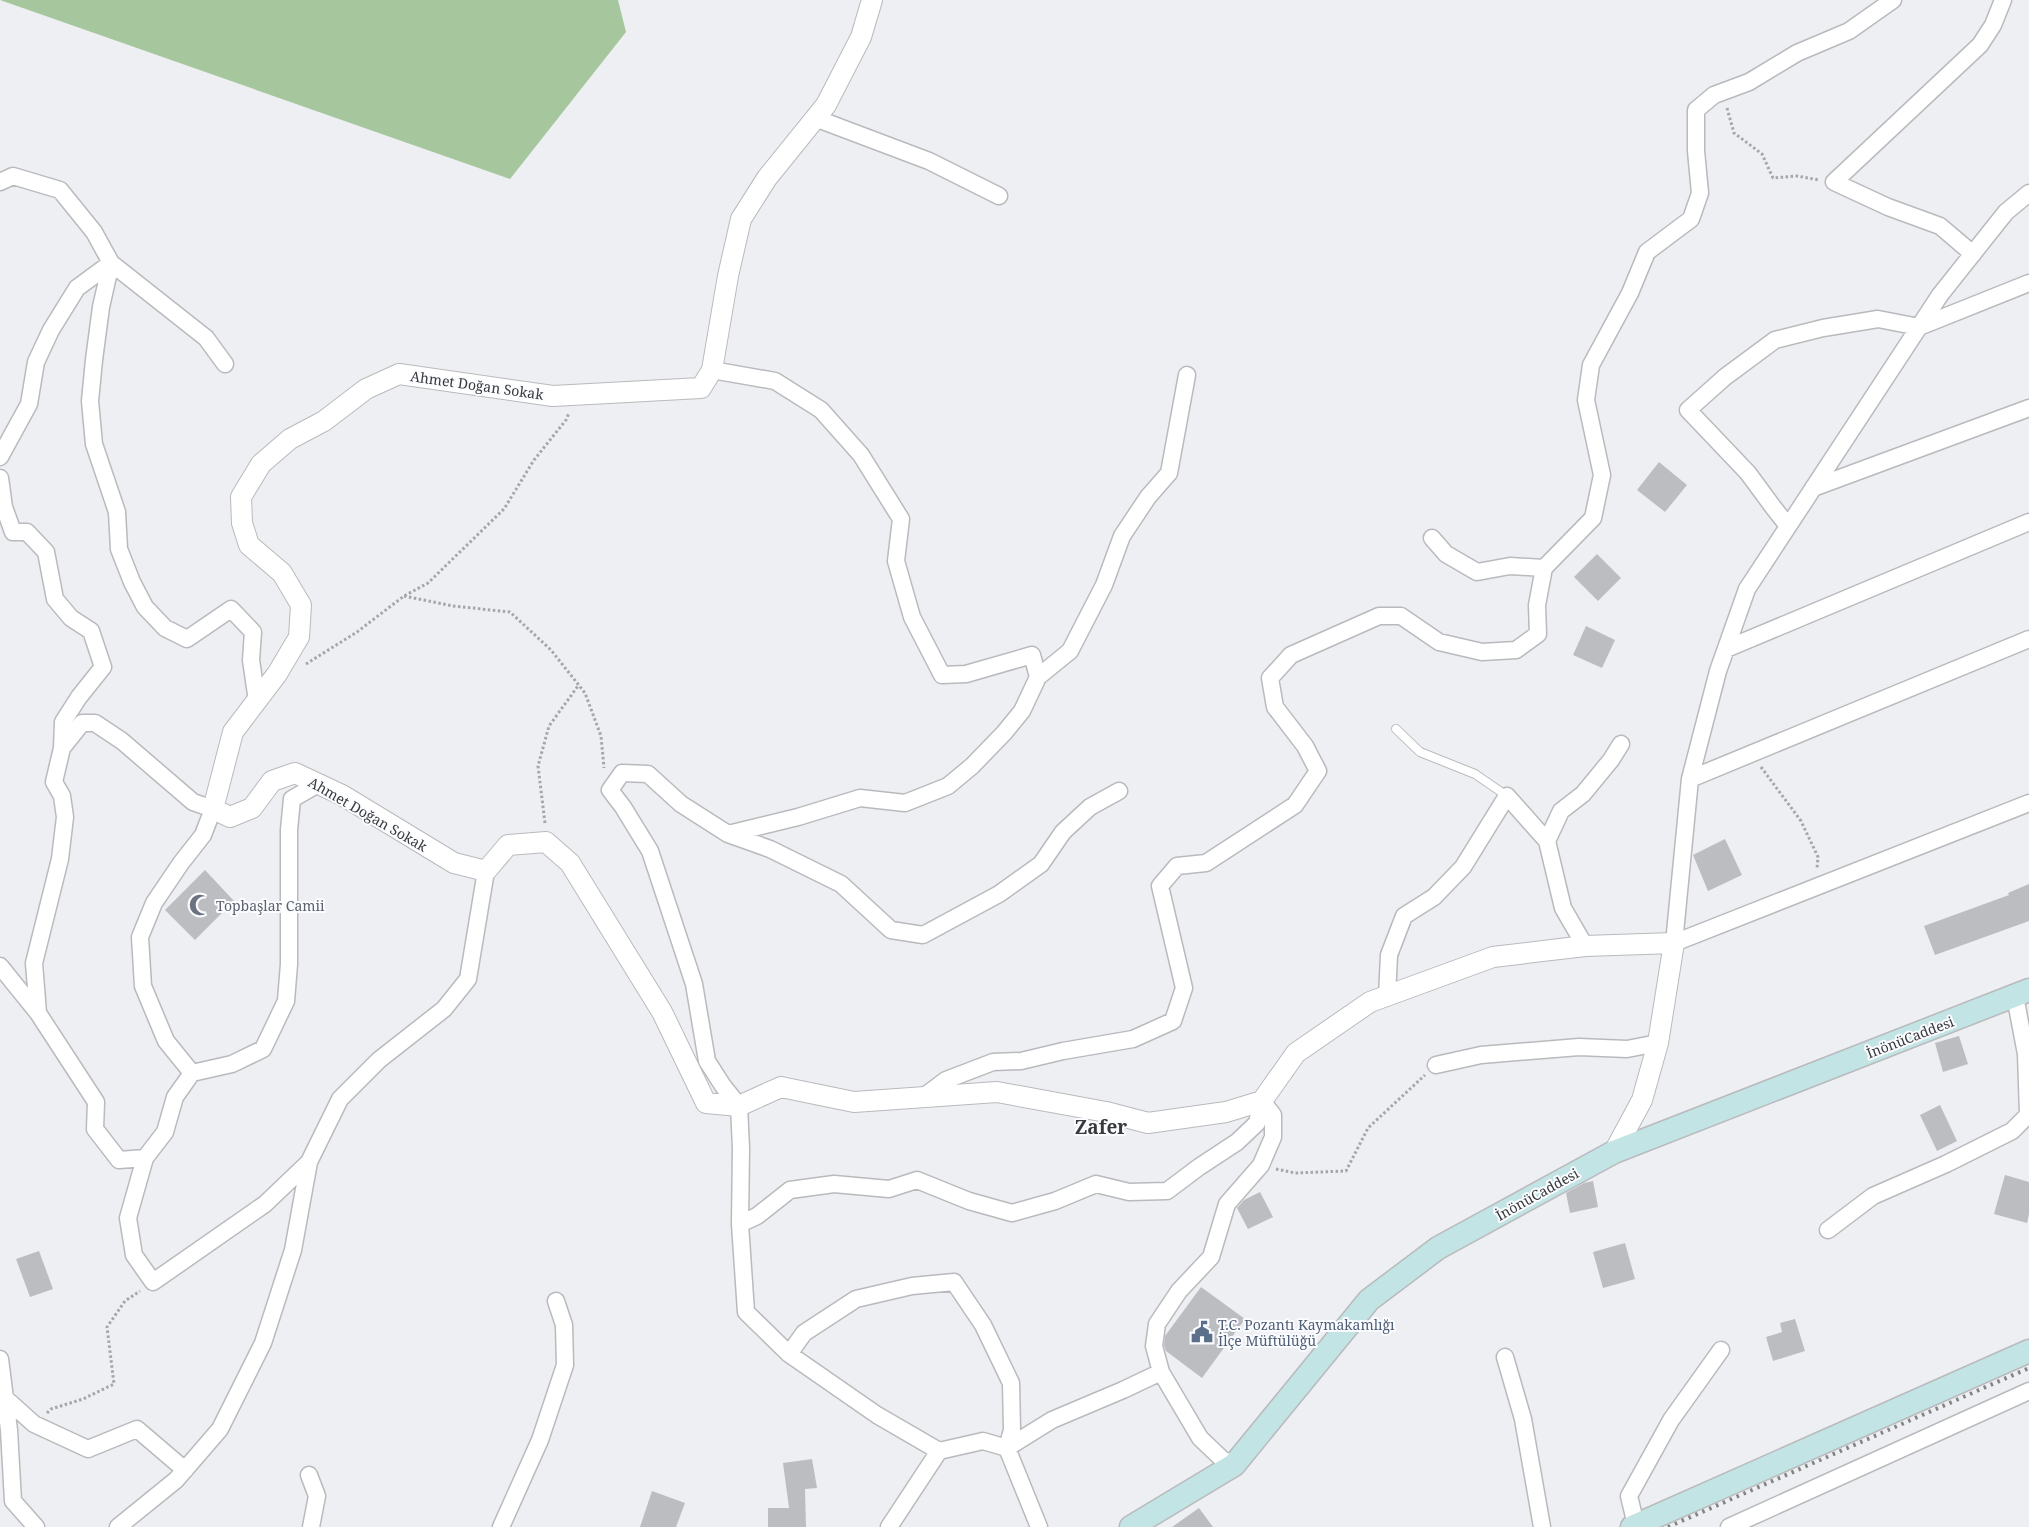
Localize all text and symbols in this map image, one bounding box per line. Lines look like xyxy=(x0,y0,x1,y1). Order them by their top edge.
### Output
street label: Ahmet Doğan Sokak xyxy=(409,366,546,404)
street label: Ahmet Doğan Sokak xyxy=(305,772,432,856)
mosque icon: Topbaşlar Camii xyxy=(187,892,213,918)
place label: Topbaşlar Camii xyxy=(216,896,325,915)
street label: İnönüCaddesi xyxy=(1864,1011,1957,1062)
district label: Zafer xyxy=(1075,1114,1127,1140)
street label: İnönüCaddesi xyxy=(1492,1163,1582,1225)
place label: T.C. Pozantı Kaymakamlığı İlçe Müftülüğü xyxy=(1218,1315,1395,1350)
public building icon: T.C. Pozantı Kaymakamlığı İlçe Müftülüğü xyxy=(1189,1319,1215,1345)

